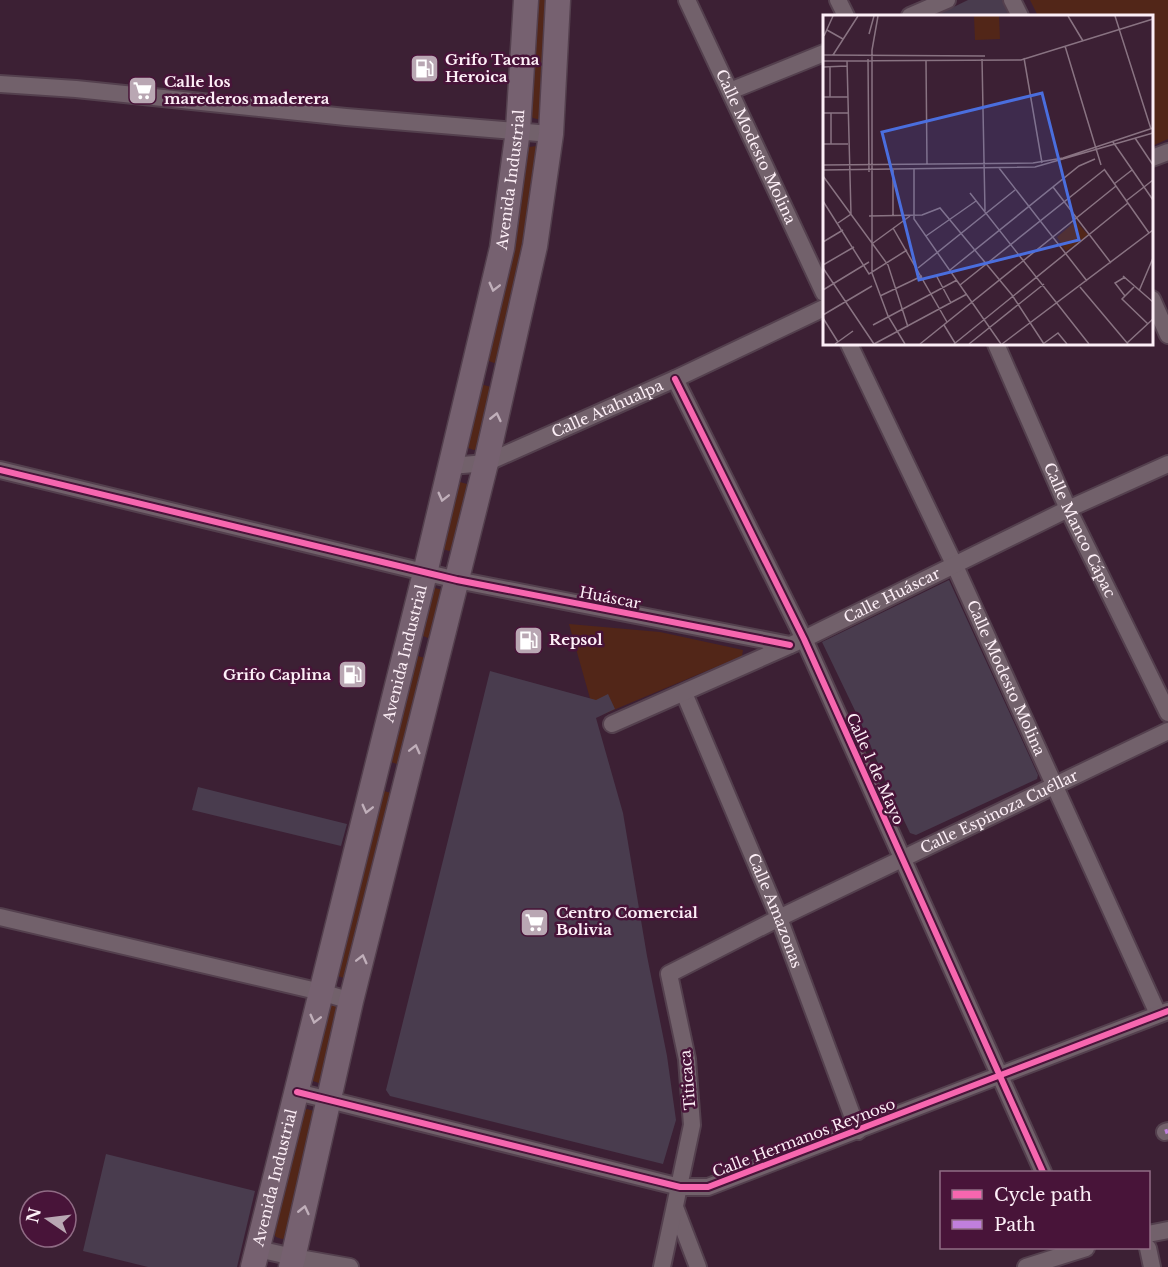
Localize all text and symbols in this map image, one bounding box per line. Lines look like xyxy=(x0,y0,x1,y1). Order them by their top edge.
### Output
inset map xyxy=(823,15,1153,345)
place label: Grifo Tacna Heroica xyxy=(445,50,540,86)
fuel station icon: Grifo Tacna Heroica xyxy=(408,53,440,85)
street label: Calle Modesto Molina xyxy=(712,66,801,228)
place label: Calle los marederos maderera xyxy=(164,72,330,108)
supermarket icon: Calle los marederos maderera xyxy=(127,75,159,107)
street label: Avenida Industrial xyxy=(492,109,528,252)
one-way arrow xyxy=(488,282,501,292)
street label: Calle Atahualpa xyxy=(549,375,667,442)
one-way arrow xyxy=(489,412,502,422)
street label: Calle Manco Cápac xyxy=(1040,460,1120,601)
one-way arrow xyxy=(438,492,451,502)
street label: Calle Huáscar xyxy=(840,563,944,627)
street label: Huáscar xyxy=(578,582,643,613)
street label: Avenida Industrial xyxy=(378,583,431,725)
street label: Calle Modesto Molina xyxy=(963,597,1050,759)
fuel station icon: Repsol xyxy=(512,624,544,656)
place label: Repsol xyxy=(549,630,603,649)
fuel station icon: Grifo Caplina xyxy=(336,659,368,691)
place label: Grifo Caplina xyxy=(223,665,331,684)
street label: Calle 1 de Mayo xyxy=(842,710,909,828)
one-way arrow xyxy=(407,744,420,754)
street label: Calle Espinoza Cuéllar xyxy=(917,765,1082,858)
one-way arrow xyxy=(361,804,374,814)
street label: Calle Amazonas xyxy=(744,850,807,971)
place label: Centro Comercial Bolivia xyxy=(556,903,699,939)
supermarket icon: Centro Comercial Bolivia xyxy=(519,906,551,938)
one-way arrow xyxy=(354,954,367,964)
one-way arrow xyxy=(309,1013,322,1023)
street label: Titicaca xyxy=(675,1049,700,1111)
street label: Calle Hermanos Reynoso xyxy=(710,1094,898,1181)
street label: Avenida Industrial xyxy=(248,1107,301,1249)
legend xyxy=(940,1171,1150,1249)
text: Cycle path xyxy=(994,1184,1092,1206)
north arrow xyxy=(18,1189,78,1249)
one-way arrow xyxy=(296,1205,309,1215)
text: N xyxy=(22,1206,45,1225)
text: Path xyxy=(994,1214,1035,1236)

